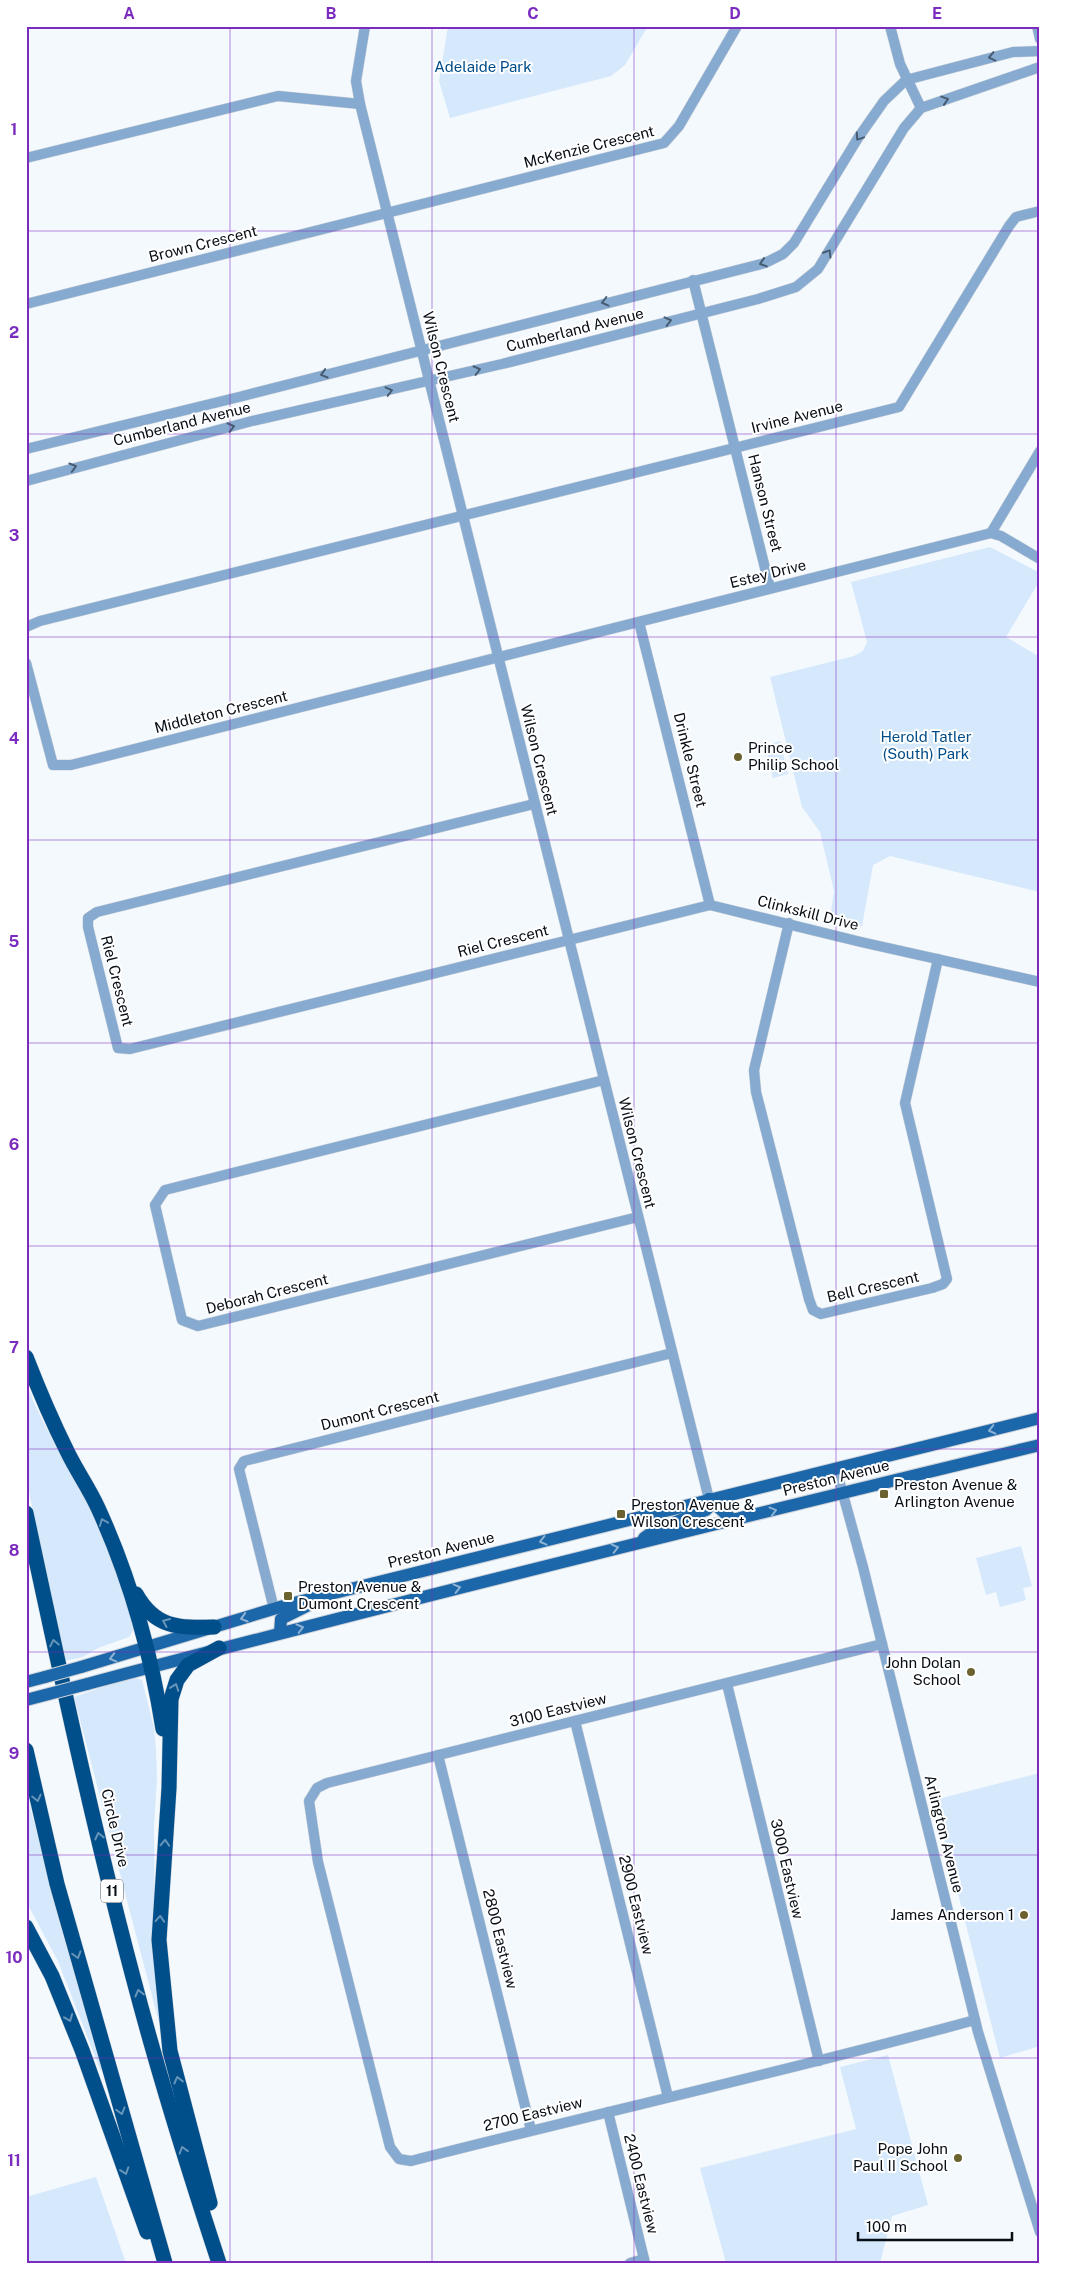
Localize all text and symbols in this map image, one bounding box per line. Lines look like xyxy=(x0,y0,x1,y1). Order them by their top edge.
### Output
text: A xyxy=(123,4,135,23)
text: B xyxy=(326,4,337,23)
text: C xyxy=(527,4,539,23)
text: D xyxy=(729,4,741,23)
text: E xyxy=(932,4,942,23)
one-way arrow xyxy=(987,51,996,62)
park label: Adelaide Park xyxy=(434,58,532,75)
one-way arrow xyxy=(941,96,949,106)
text: 1 xyxy=(11,120,17,139)
street label: McKenzie Crescent xyxy=(522,122,656,171)
one-way arrow xyxy=(856,131,865,140)
street label: Brown Crescent xyxy=(147,222,259,265)
one-way arrow xyxy=(822,249,832,258)
one-way arrow xyxy=(759,257,767,267)
one-way arrow xyxy=(601,296,610,307)
street label: Cumberland Avenue xyxy=(504,304,645,355)
street label: Wilson Crescent xyxy=(419,310,464,424)
one-way arrow xyxy=(664,317,672,327)
text: 2 xyxy=(9,323,19,342)
one-way arrow xyxy=(472,365,481,376)
one-way arrow xyxy=(321,369,329,379)
one-way arrow xyxy=(385,386,394,397)
street label: Irvine Avenue xyxy=(749,397,844,436)
street label: Cumberland Avenue xyxy=(111,398,252,449)
one-way arrow xyxy=(226,422,235,433)
street label: Hanson Street xyxy=(745,452,786,554)
one-way arrow xyxy=(69,463,77,473)
text: 3 xyxy=(9,526,19,545)
street label: Estey Drive xyxy=(728,556,808,591)
street label: Middleton Crescent xyxy=(153,687,289,736)
street label: Wilson Crescent xyxy=(517,703,562,817)
street label: Drinkle Street xyxy=(670,711,711,809)
park label: Herold Tatler (South) Park xyxy=(880,728,972,762)
text: 4 xyxy=(9,729,20,748)
place label: Prince Philip School xyxy=(748,739,839,773)
marker: Prince Philip School xyxy=(732,751,744,763)
street label: Clinkskill Drive xyxy=(756,892,861,933)
street label: Riel Crescent xyxy=(456,921,550,960)
text: 5 xyxy=(9,932,20,951)
street label: Riel Crescent xyxy=(98,934,137,1028)
street label: Wilson Crescent xyxy=(615,1096,660,1210)
text: 6 xyxy=(9,1135,19,1154)
street label: Bell Crescent xyxy=(825,1268,921,1305)
street label: Deborah Crescent xyxy=(204,1270,330,1317)
text: 7 xyxy=(9,1338,19,1357)
street label: Dumont Crescent xyxy=(319,1388,441,1433)
one-way arrow xyxy=(988,1424,997,1435)
street label: Preston Avenue xyxy=(781,1456,891,1499)
place label: Preston Avenue & Arlington Avenue xyxy=(894,1476,1017,1510)
marker: Preston Avenue & Arlington Avenue xyxy=(878,1488,890,1500)
place label: Preston Avenue & Wilson Crescent xyxy=(631,1496,754,1530)
one-way arrow xyxy=(768,1506,776,1516)
marker: Preston Avenue & Wilson Crescent xyxy=(615,1508,627,1520)
one-way arrow xyxy=(99,1518,110,1527)
street label: Preston Avenue xyxy=(386,1528,496,1571)
one-way arrow xyxy=(539,1535,548,1546)
text: 8 xyxy=(9,1541,20,1560)
one-way arrow xyxy=(610,1543,619,1554)
place label: Preston Avenue & Dumont Crescent xyxy=(298,1578,421,1612)
one-way arrow xyxy=(453,1583,462,1594)
marker: Preston Avenue & Dumont Crescent xyxy=(282,1590,294,1602)
one-way arrow xyxy=(240,1612,248,1623)
one-way arrow xyxy=(162,1618,171,1629)
one-way arrow xyxy=(295,1623,304,1634)
one-way arrow xyxy=(49,1639,59,1648)
one-way arrow xyxy=(110,1652,118,1662)
place label: John Dolan School xyxy=(885,1654,961,1688)
marker: John Dolan School xyxy=(965,1666,977,1678)
one-way arrow xyxy=(169,1684,179,1692)
street label: 3100 Eastview xyxy=(508,1689,609,1730)
text: 9 xyxy=(9,1744,19,1763)
street label: Arlington Avenue xyxy=(922,1773,967,1895)
street label: Circle Drive xyxy=(98,1787,133,1869)
one-way arrow xyxy=(31,1793,42,1802)
street label: 3000 Eastview xyxy=(768,1817,807,1921)
one-way arrow xyxy=(94,1831,105,1840)
one-way arrow xyxy=(160,1839,171,1847)
street label: 2900 Eastview xyxy=(616,1853,657,1957)
road number: 11 xyxy=(101,1880,123,1902)
street label: 2800 Eastview xyxy=(480,1887,521,1991)
place label: James Anderson 1 xyxy=(890,1906,1014,1923)
marker: James Anderson 1 xyxy=(1018,1909,1030,1921)
one-way arrow xyxy=(155,1915,166,1923)
text: 10 xyxy=(5,1948,23,1967)
one-way arrow xyxy=(71,1951,81,1959)
one-way arrow xyxy=(134,1990,144,1998)
one-way arrow xyxy=(63,2014,73,2022)
one-way arrow xyxy=(173,2076,184,2085)
street label: 2700 Eastview xyxy=(482,2093,585,2134)
one-way arrow xyxy=(116,2107,126,2115)
street label: 2400 Eastview xyxy=(621,2132,662,2236)
place label: Pope John Paul II School xyxy=(853,2140,948,2174)
one-way arrow xyxy=(178,2146,188,2154)
text: 11 xyxy=(7,2151,21,2170)
marker: Pope John Paul II School xyxy=(952,2152,964,2164)
one-way arrow xyxy=(119,2166,129,2175)
scale bar xyxy=(858,2209,1012,2241)
text: 100 m xyxy=(866,2218,907,2235)

